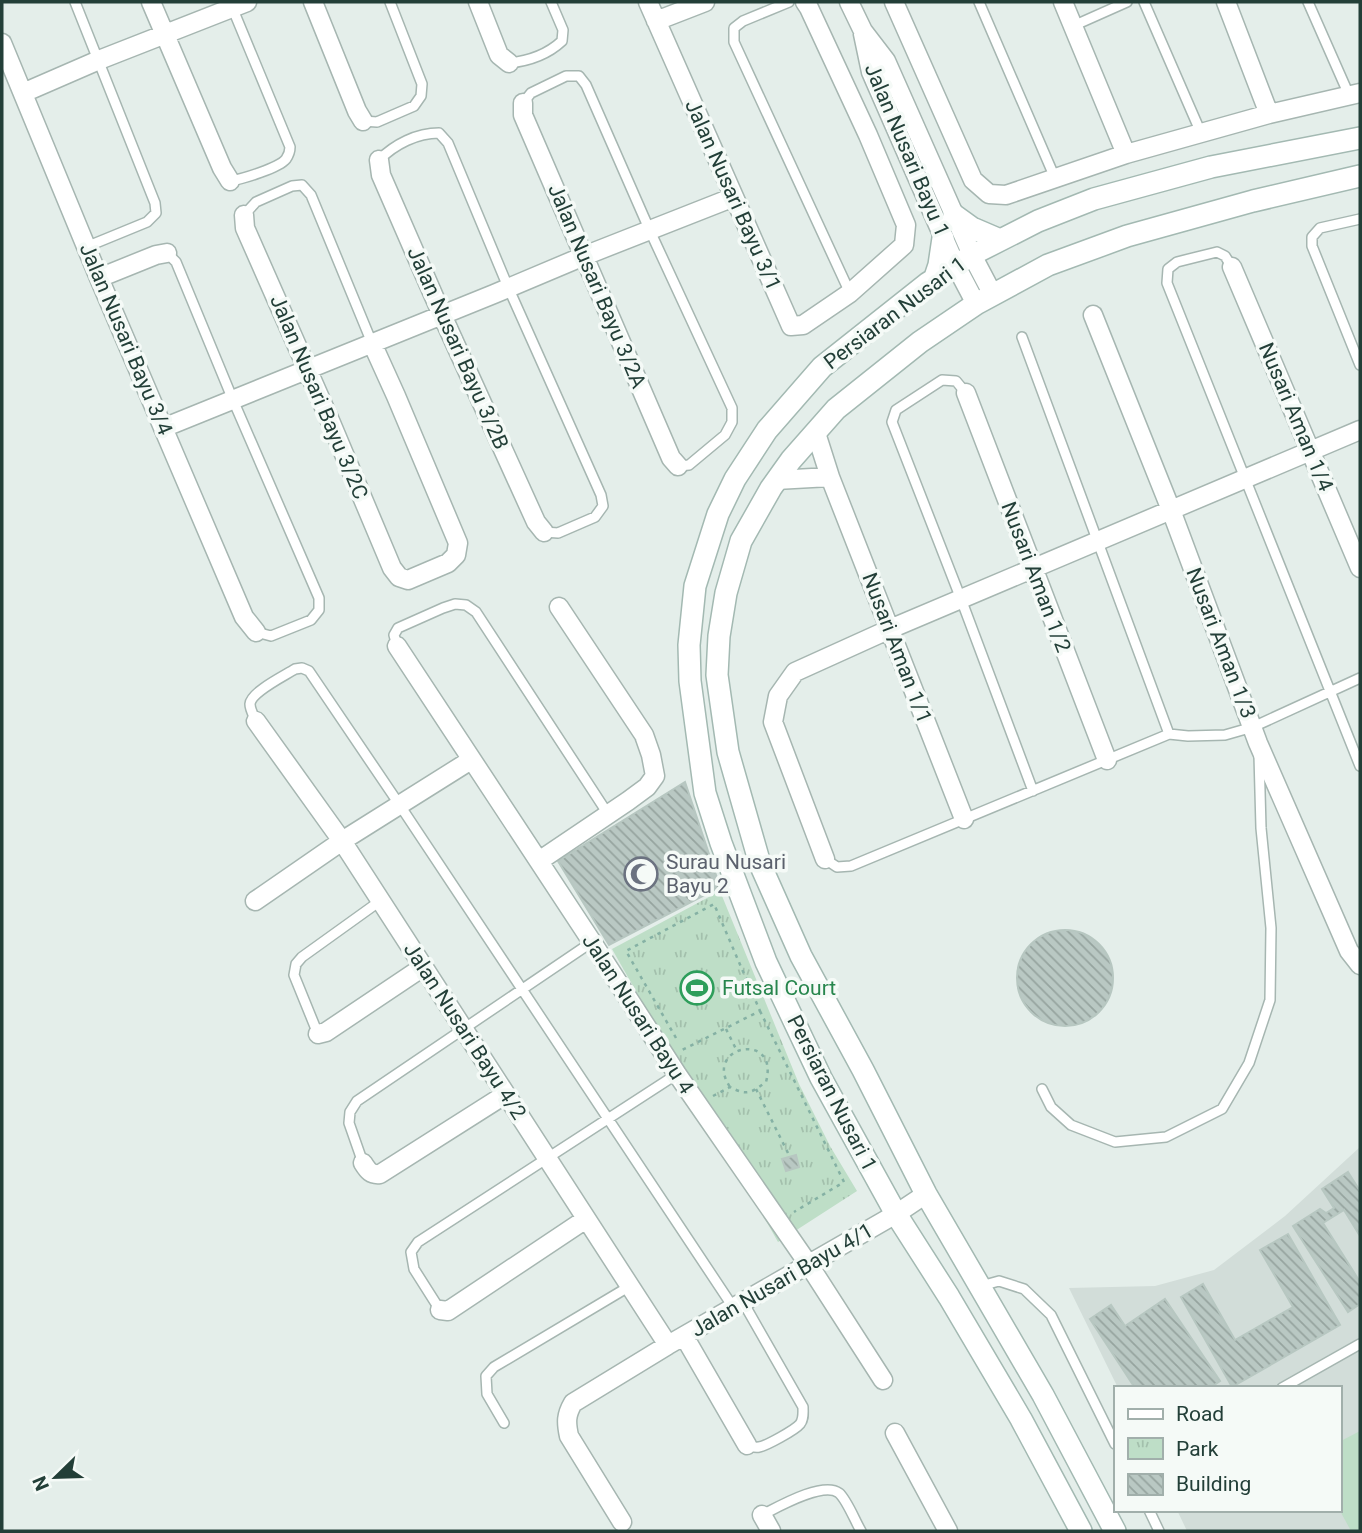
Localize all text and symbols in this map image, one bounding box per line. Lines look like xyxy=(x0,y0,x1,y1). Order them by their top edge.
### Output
street label: Jalan Nusari Bayu 1 xyxy=(860,60,954,240)
street label: Jalan Nusari Bayu 3/1 xyxy=(680,96,786,294)
street label: Jalan Nusari Bayu 3/2A xyxy=(543,180,651,392)
street label: Jalan Nusari Bayu 3/4 xyxy=(75,240,177,439)
street label: Jalan Nusari Bayu 3/2B xyxy=(402,243,514,453)
street label: Persiaran Nusari 1 xyxy=(819,252,971,374)
street label: Jalan Nusari Bayu 3/2C xyxy=(265,291,373,503)
street label: Nusari Aman 1/4 xyxy=(1254,339,1338,495)
street label: Nusari Aman 1/2 xyxy=(996,499,1076,656)
street label: Nusari Aman 1/3 xyxy=(1181,565,1261,721)
street label: Nusari Aman 1/1 xyxy=(857,570,937,726)
place label: Surau Nusari Bayu 2 xyxy=(666,850,786,898)
mosque icon: Surau Nusari Bayu 2 xyxy=(622,855,660,893)
street label: Jalan Nusari Bayu 4 xyxy=(577,930,699,1098)
street label: Jalan Nusari Bayu 4/2 xyxy=(399,938,531,1124)
sports icon: Futsal Court xyxy=(678,969,716,1007)
place label: Futsal Court xyxy=(722,976,836,1000)
street label: Persiaran Nusari 1 xyxy=(782,1011,882,1175)
street label: Jalan Nusari Bayu 4/1 xyxy=(687,1218,877,1342)
legend xyxy=(1114,1386,1341,1512)
text: Road xyxy=(1176,1402,1224,1426)
text: Park xyxy=(1176,1437,1219,1461)
north arrow xyxy=(21,1442,91,1512)
text: Building xyxy=(1176,1472,1251,1496)
text: N xyxy=(28,1473,54,1494)

